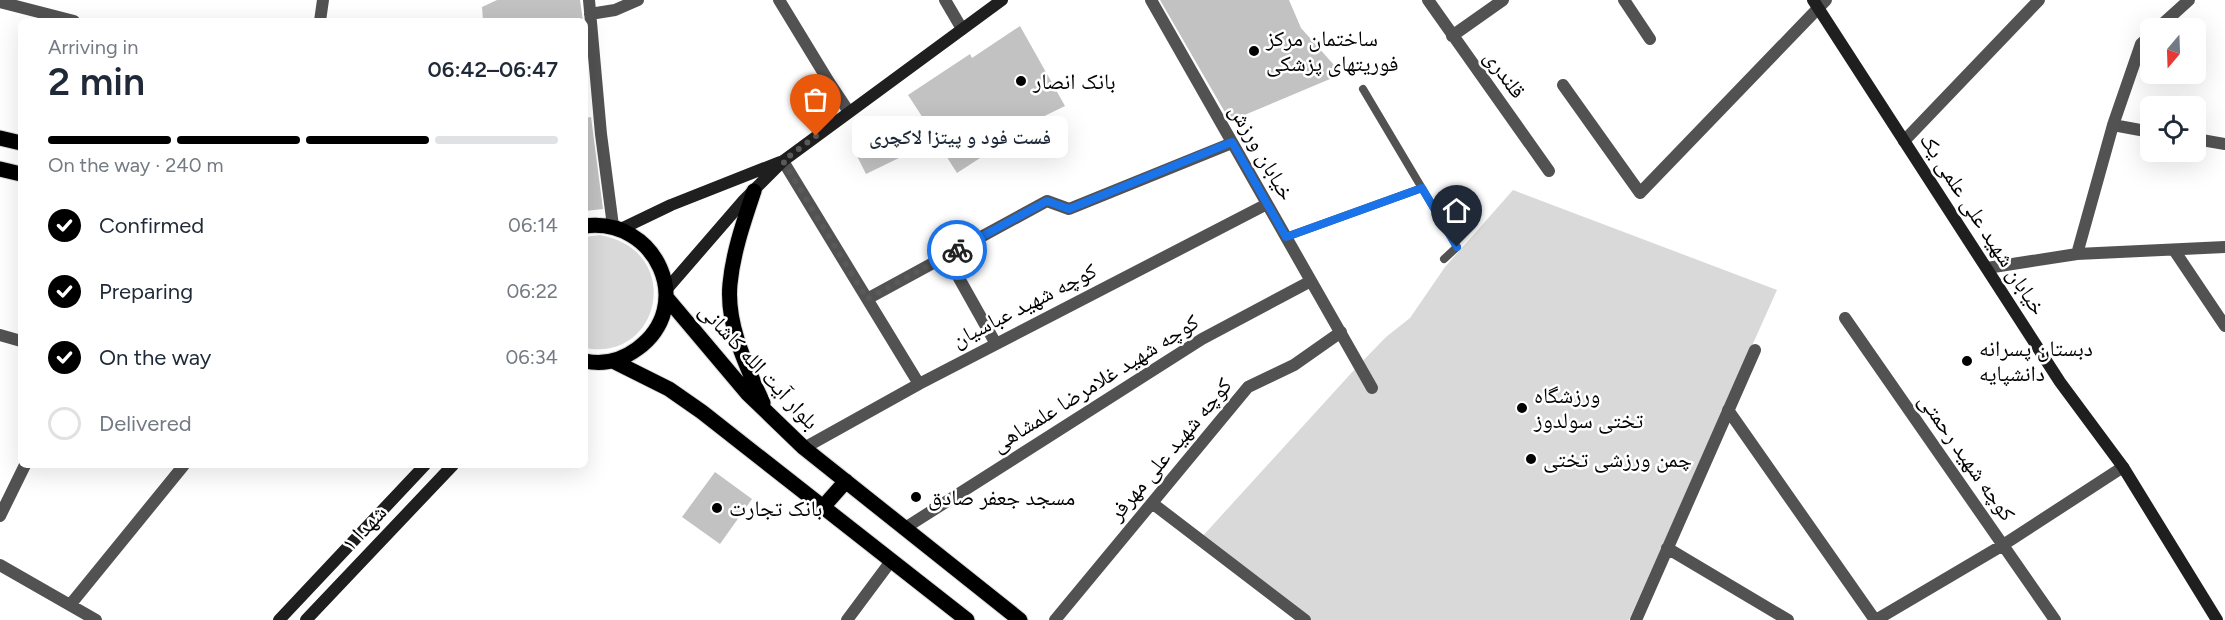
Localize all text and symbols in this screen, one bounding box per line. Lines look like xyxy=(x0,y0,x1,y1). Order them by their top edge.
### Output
north arrow xyxy=(2140,18,2206,84)
map controls xyxy=(2140,18,2206,162)
place label: ساختمان مرکز فوریتهای پزشکی xyxy=(1265,25,1399,77)
text: Arriving in xyxy=(48,35,138,59)
marker: ساختمان مرکز فوریتهای پزشکی xyxy=(1247,44,1261,58)
street label: قلندری xyxy=(1478,44,1532,104)
text: 06:42–06:47 xyxy=(428,56,558,83)
text: 2 min xyxy=(48,58,145,105)
place label: بانک انصار xyxy=(1032,68,1116,95)
pin xyxy=(790,74,841,136)
marker: بانک انصار xyxy=(1014,74,1028,88)
icon: bag xyxy=(799,83,832,116)
button: locate xyxy=(2140,96,2206,162)
street label: خیابان ورزش xyxy=(1224,99,1300,205)
callout: فست فود و پیتزا لاکچری xyxy=(852,115,1068,157)
text: فست فود و پیتزا لاکچری xyxy=(869,125,1051,149)
street label: خیابان شهید علی علمی یک xyxy=(1914,128,2052,320)
text: On the way · 240 m xyxy=(48,153,224,177)
pin xyxy=(1431,185,1482,247)
icon: home xyxy=(1440,194,1473,227)
icon: check xyxy=(48,209,81,242)
text: Confirmed xyxy=(99,212,204,239)
text: 06:14 xyxy=(508,213,558,237)
courier xyxy=(927,220,987,280)
icon: bike xyxy=(941,234,974,267)
street label: کوچه شهید عباسیان xyxy=(947,257,1101,353)
icon: check xyxy=(48,275,81,308)
text: Preparing xyxy=(99,278,193,305)
text: 06:22 xyxy=(506,279,558,303)
street label: بلوار آیت الله کاشانی xyxy=(693,297,825,435)
street label: کوچه شهید غلامرضا علمشاهی xyxy=(986,308,1204,458)
place label: دبستان پسرانه دانشپایه xyxy=(1979,335,2093,387)
icon: check xyxy=(48,341,81,374)
text: On the way xyxy=(99,344,211,371)
text: 06:34 xyxy=(506,345,558,369)
marker: دبستان پسرانه دانشپایه xyxy=(1960,354,1974,368)
street label: کوچه شهید علی مهرفر xyxy=(1102,372,1238,527)
place label: ورزشگاه تختی سولدوز xyxy=(1533,382,1644,434)
street label: کوچه شهید رحمتی xyxy=(1913,388,2021,526)
marker: ورزشگاه تختی سولدوز xyxy=(1515,401,1529,415)
text: Delivered xyxy=(99,410,192,437)
place label: چمن ورزشی تختی xyxy=(1543,446,1692,473)
marker: چمن ورزشی تختی xyxy=(1524,452,1538,466)
place label: مسجد جعفر صادق xyxy=(928,484,1075,511)
marker: مسجد جعفر صادق xyxy=(909,490,923,504)
place label: بانک تجارت xyxy=(729,495,822,522)
street label: شهدا ۱ xyxy=(336,499,392,557)
marker: بانک تجارت xyxy=(710,501,724,515)

